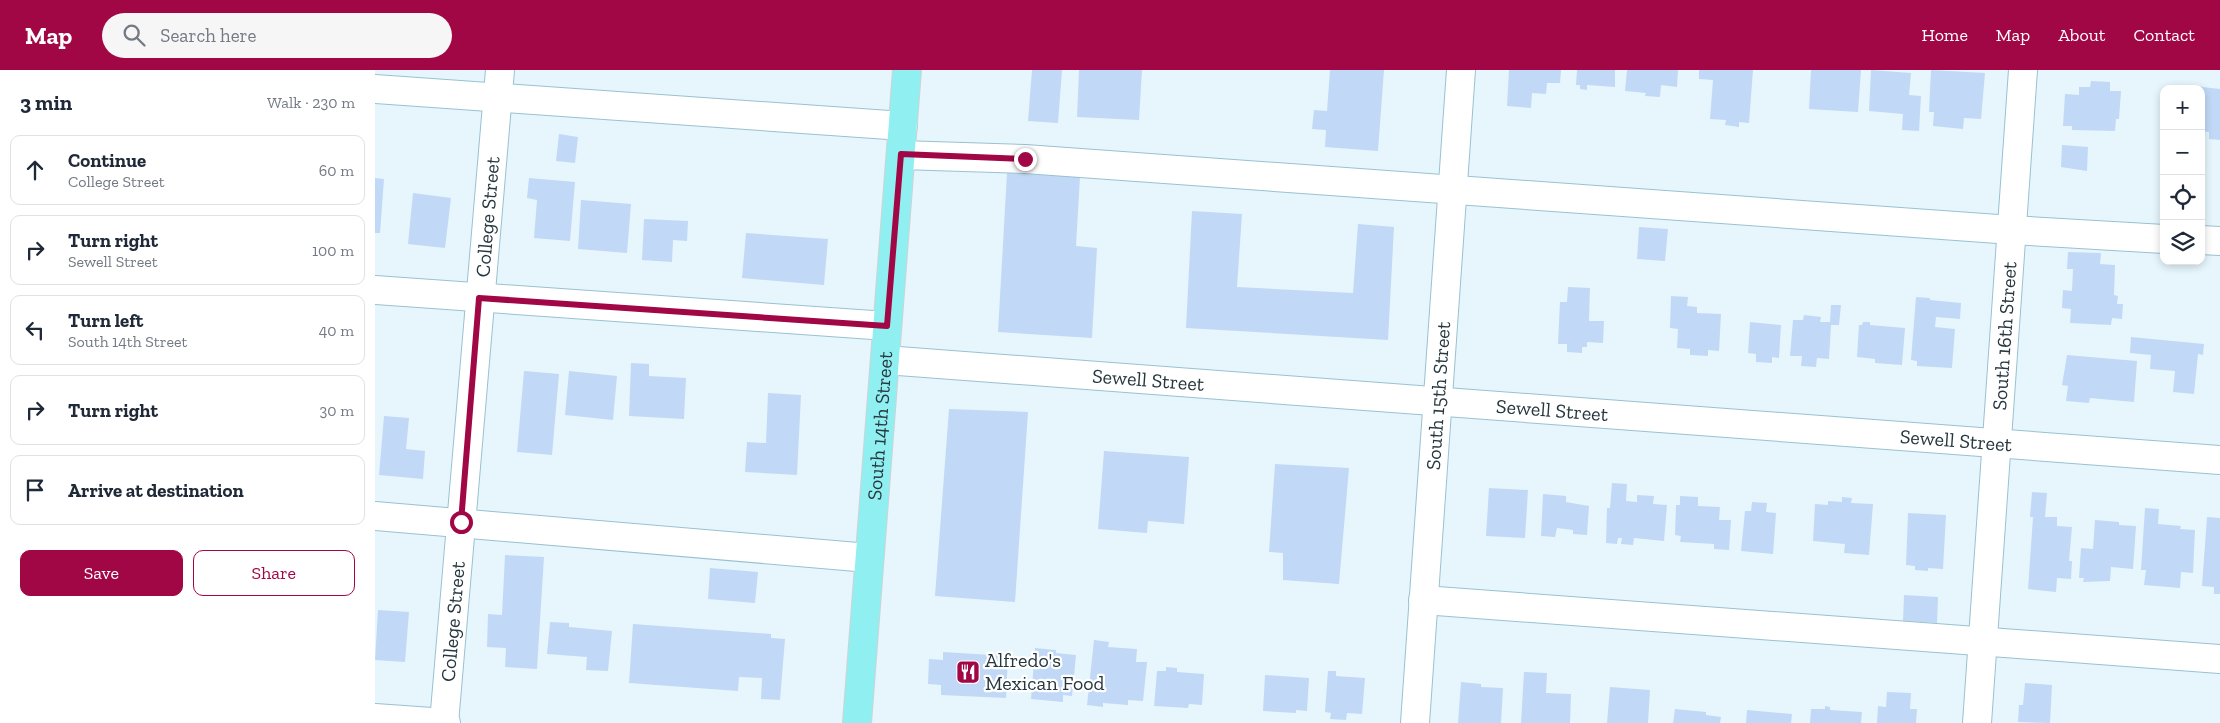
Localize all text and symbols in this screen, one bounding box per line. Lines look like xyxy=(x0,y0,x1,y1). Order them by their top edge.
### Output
search box xyxy=(102,13,452,58)
text: Map xyxy=(25,21,72,50)
icon: search xyxy=(120,21,148,49)
text: Search here xyxy=(160,24,257,47)
text: Home xyxy=(1921,24,1968,46)
text: Map xyxy=(1996,24,2030,46)
text: About xyxy=(2058,24,2105,46)
text: Contact xyxy=(2133,24,2195,46)
map controls xyxy=(2160,85,2205,265)
button: + xyxy=(2160,85,2205,130)
text: 3 min xyxy=(20,90,72,115)
text: Walk · 230 m xyxy=(267,93,355,112)
button: − xyxy=(2160,130,2205,175)
route end xyxy=(1014,148,1037,171)
text: Continue xyxy=(68,149,146,172)
street label: College Street xyxy=(470,155,505,278)
icon: ahead xyxy=(21,156,49,184)
text: 60 m xyxy=(319,161,354,180)
text: College Street xyxy=(68,172,165,191)
button: locate xyxy=(2160,175,2205,220)
button: layers xyxy=(2160,220,2205,265)
text: Turn right xyxy=(68,229,158,252)
icon: right xyxy=(21,236,49,264)
text: 100 m xyxy=(312,241,354,260)
text: Sewell Street xyxy=(68,252,158,271)
street label: South 16th Street xyxy=(1987,260,2022,411)
text: Turn left xyxy=(68,309,143,332)
icon: left xyxy=(21,316,49,344)
street label: South 15th Street xyxy=(1421,320,1455,471)
text: 40 m xyxy=(319,321,354,340)
text: South 14th Street xyxy=(68,332,187,351)
street label: South 14th Street xyxy=(862,350,897,501)
street label: Sewell Street xyxy=(1091,364,1206,396)
street label: Sewell Street xyxy=(1495,394,1610,426)
icon: right xyxy=(21,396,49,424)
text: Turn right xyxy=(68,399,158,422)
text: 30 m xyxy=(320,401,354,420)
street label: Sewell Street xyxy=(1899,424,2013,456)
icon: arrive xyxy=(21,476,49,504)
text: Arrive at destination xyxy=(68,479,244,502)
route start xyxy=(450,511,473,534)
button: Save xyxy=(20,550,183,596)
button: Share xyxy=(193,550,355,596)
street label: College Street xyxy=(436,560,470,683)
place label: Alfredo's Mexican Food xyxy=(985,648,1104,695)
restaurant icon: Alfredo's Mexican Food xyxy=(955,659,981,685)

